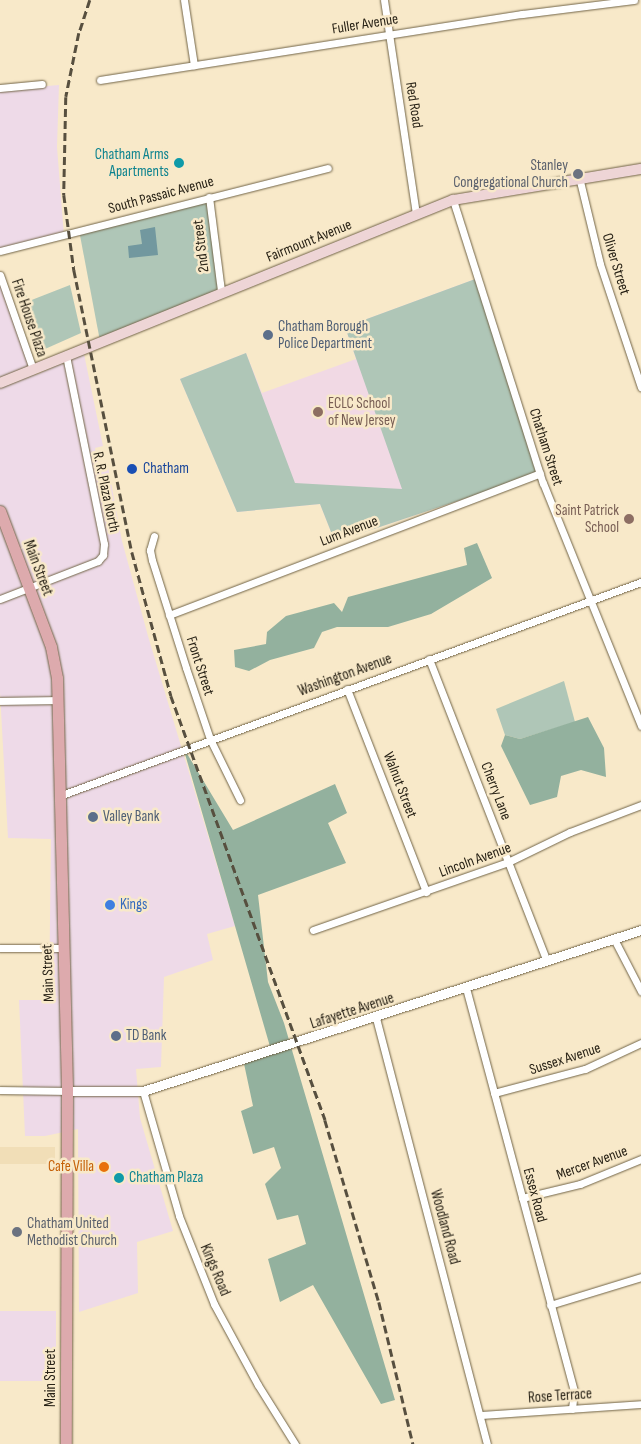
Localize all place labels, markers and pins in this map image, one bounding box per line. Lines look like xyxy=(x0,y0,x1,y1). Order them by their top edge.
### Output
place label: Chatham Arms Apartments xyxy=(95,145,169,180)
place label: Stanley Congregational Church xyxy=(453,156,568,191)
marker: Chatham Arms Apartments xyxy=(173,157,185,169)
marker: Stanley Congregational Church xyxy=(572,168,584,180)
place label: Chatham Borough Police Department xyxy=(278,317,372,352)
marker: Chatham Borough Police Department xyxy=(262,329,274,341)
place label: ECLC School of New Jersey xyxy=(328,394,396,429)
marker: ECLC School of New Jersey xyxy=(312,406,324,418)
place label: Chatham xyxy=(143,460,189,478)
marker: Chatham xyxy=(125,462,139,476)
place label: Saint Patrick School xyxy=(555,501,619,536)
marker: Saint Patrick School xyxy=(623,513,635,525)
place label: Valley Bank xyxy=(103,808,159,826)
marker: Valley Bank xyxy=(87,811,99,823)
place label: Kings xyxy=(120,896,147,914)
marker: Kings xyxy=(104,899,116,911)
place label: TD Bank xyxy=(126,1027,166,1045)
marker: TD Bank xyxy=(110,1030,122,1042)
place label: Cafe Villa xyxy=(48,1158,94,1176)
marker: Cafe Villa xyxy=(98,1161,110,1173)
place label: Chatham Plaza xyxy=(129,1169,203,1187)
marker: Chatham Plaza xyxy=(113,1172,125,1184)
place label: Chatham United Methodist Church xyxy=(27,1214,117,1249)
marker: Chatham United Methodist Church xyxy=(11,1226,23,1238)

